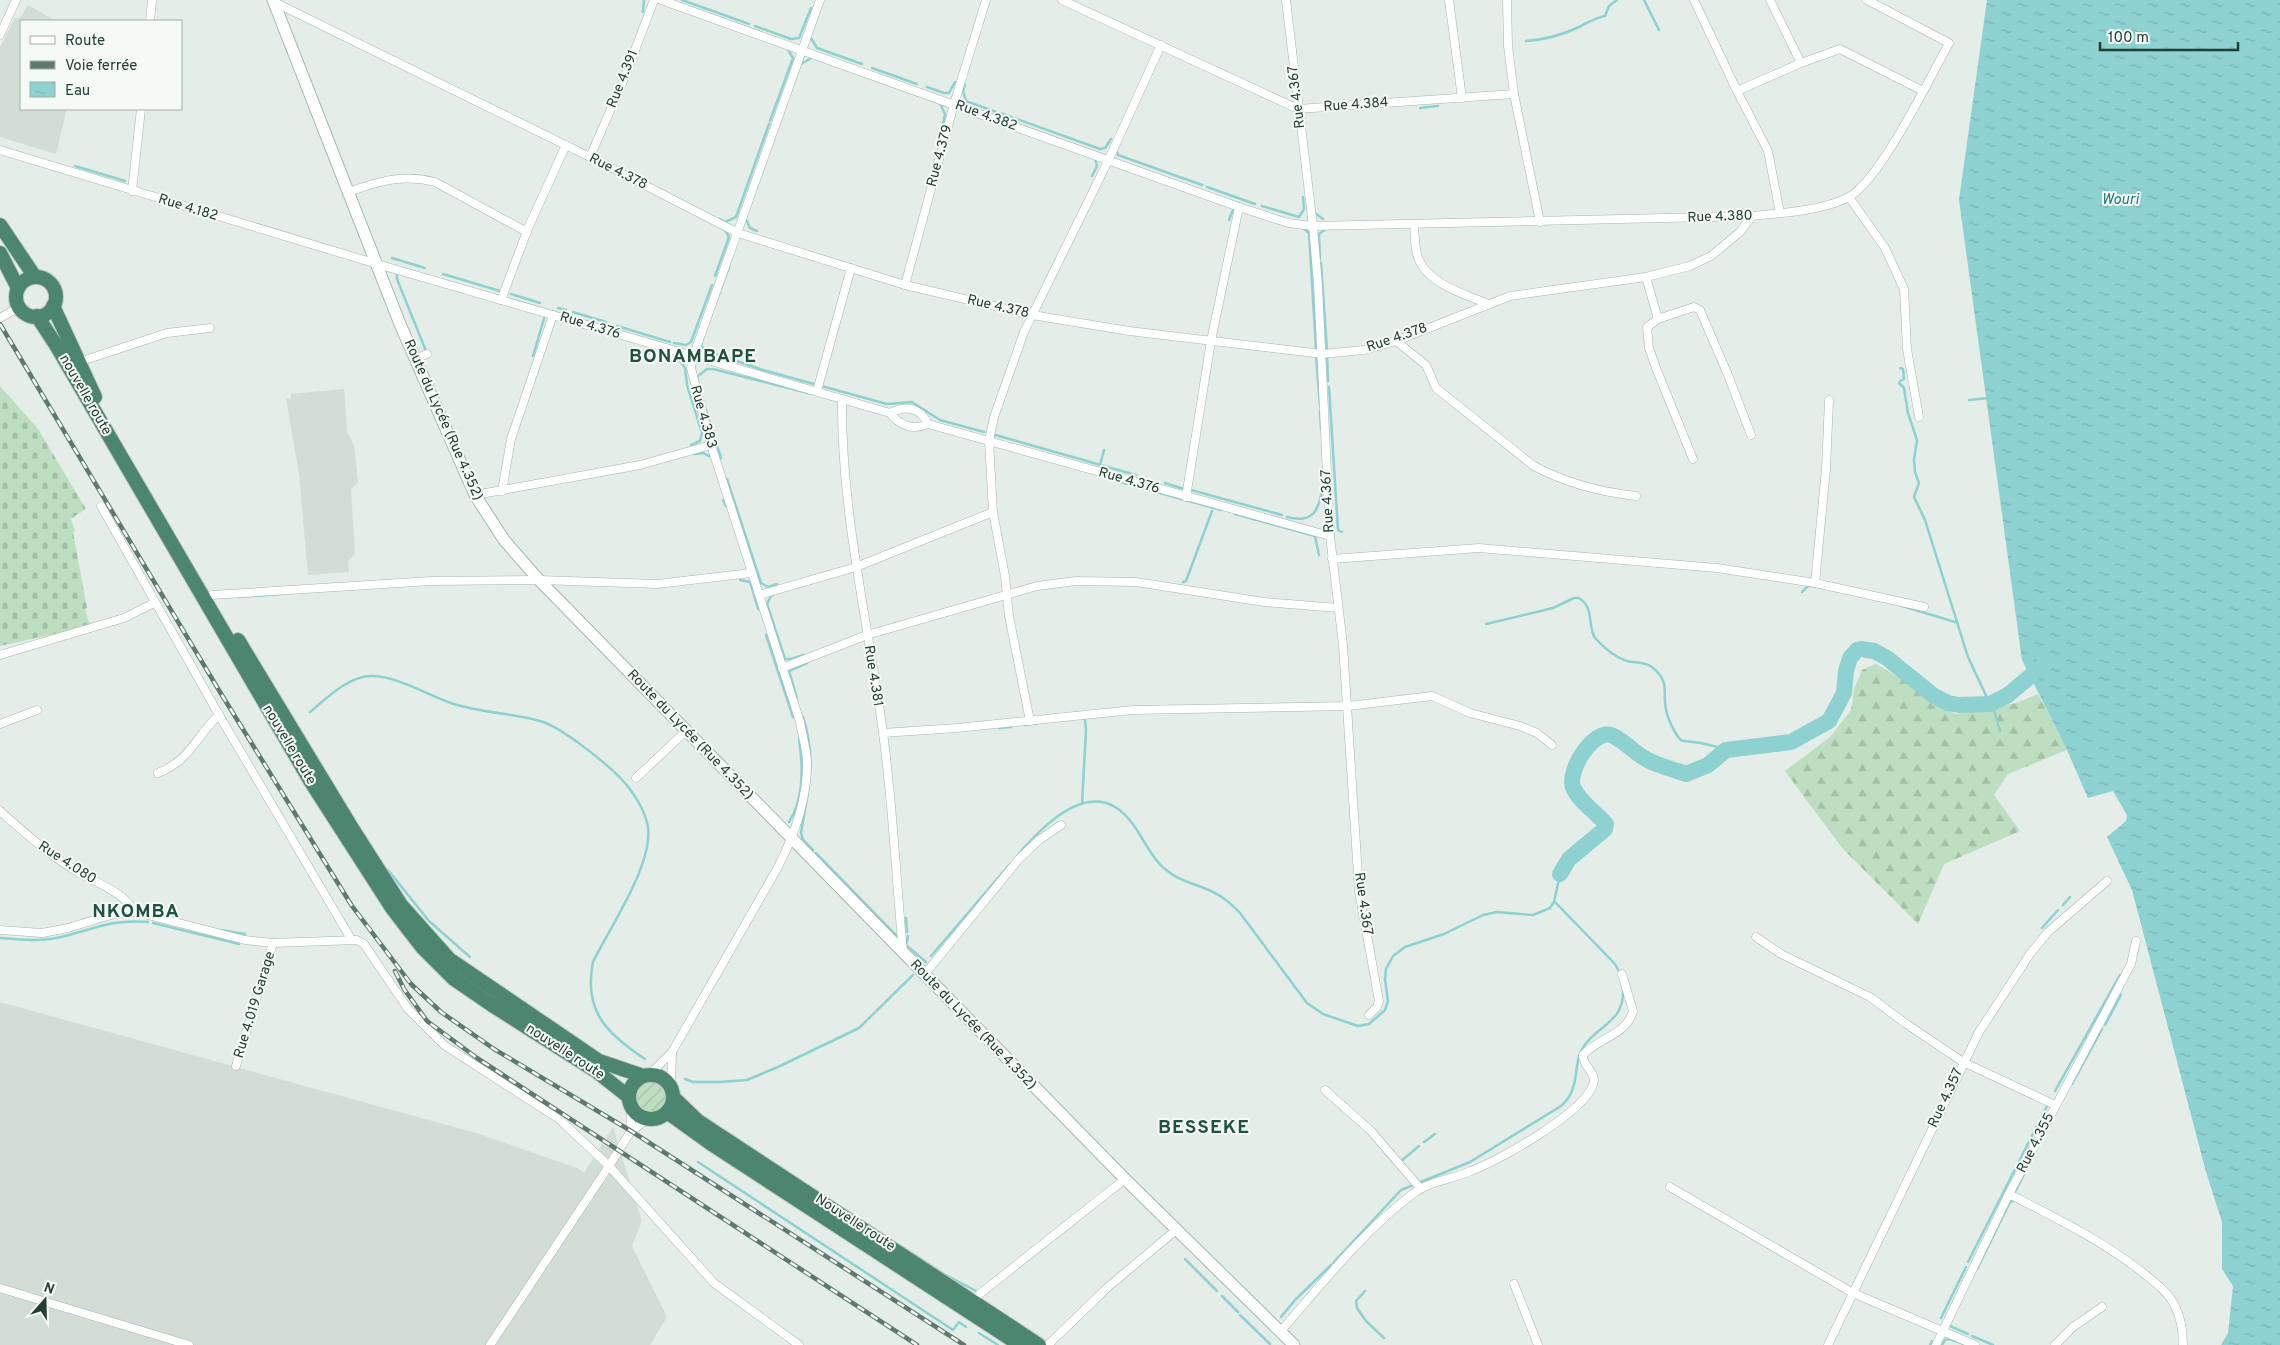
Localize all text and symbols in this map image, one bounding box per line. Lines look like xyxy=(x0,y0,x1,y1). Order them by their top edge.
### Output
legend xyxy=(20,20,182,110)
scale bar xyxy=(2100,20,2238,52)
text: 100 m xyxy=(2108,29,2149,48)
text: Route xyxy=(65,32,105,51)
street label: Rue 4.391 xyxy=(604,47,642,111)
text: Voie ferrée xyxy=(65,57,137,76)
street label: Rue 4.367 xyxy=(1285,65,1309,129)
text: Eau xyxy=(65,82,90,101)
street label: Rue 4.384 xyxy=(1323,94,1389,116)
street label: Rue 4.382 xyxy=(953,97,1019,135)
street label: Rue 4.379 xyxy=(924,123,956,189)
street label: Rue 4.378 xyxy=(586,150,650,194)
street label: Rue 4.182 xyxy=(156,191,220,225)
water label: Wouri xyxy=(2101,191,2140,210)
street label: Rue 4.380 xyxy=(1687,207,1753,227)
street label: Rue 4.378 xyxy=(965,292,1031,322)
street label: Rue 4.376 xyxy=(557,309,623,343)
street label: Rue 4.378 xyxy=(1364,320,1430,356)
street label: Route du Lycée (Rue 4.352) xyxy=(400,337,486,503)
district label: BONAMBAPE xyxy=(629,345,757,369)
street label: nouvelle route xyxy=(55,352,115,438)
street label: Rue 4.383 xyxy=(686,383,720,451)
street label: Rue 4.376 xyxy=(1096,464,1162,498)
street label: Rue 4.367 xyxy=(1318,469,1338,533)
street label: Rue 4.381 xyxy=(860,644,886,708)
street label: Route du Lycée (Rue 4.352) xyxy=(623,666,757,804)
street label: nouvelle route xyxy=(258,702,320,788)
street label: Rue 4.080 xyxy=(35,838,99,888)
street label: Rue 4.367 xyxy=(1350,871,1376,937)
district label: NKOMBA xyxy=(92,900,180,924)
street label: Rue 4.019 Garage xyxy=(231,950,279,1060)
street label: Route du Lycée (Rue 4.352) xyxy=(906,956,1040,1094)
street label: nouvelle route xyxy=(523,1020,607,1084)
street label: Rue 4.357 xyxy=(1925,1065,1967,1131)
street label: Rue 4.355 xyxy=(2014,1110,2058,1176)
district label: BESSEKE xyxy=(1158,1116,1250,1140)
street label: Nouvelle route xyxy=(812,1191,898,1255)
north arrow xyxy=(20,1275,70,1325)
text: N xyxy=(41,1279,57,1299)

